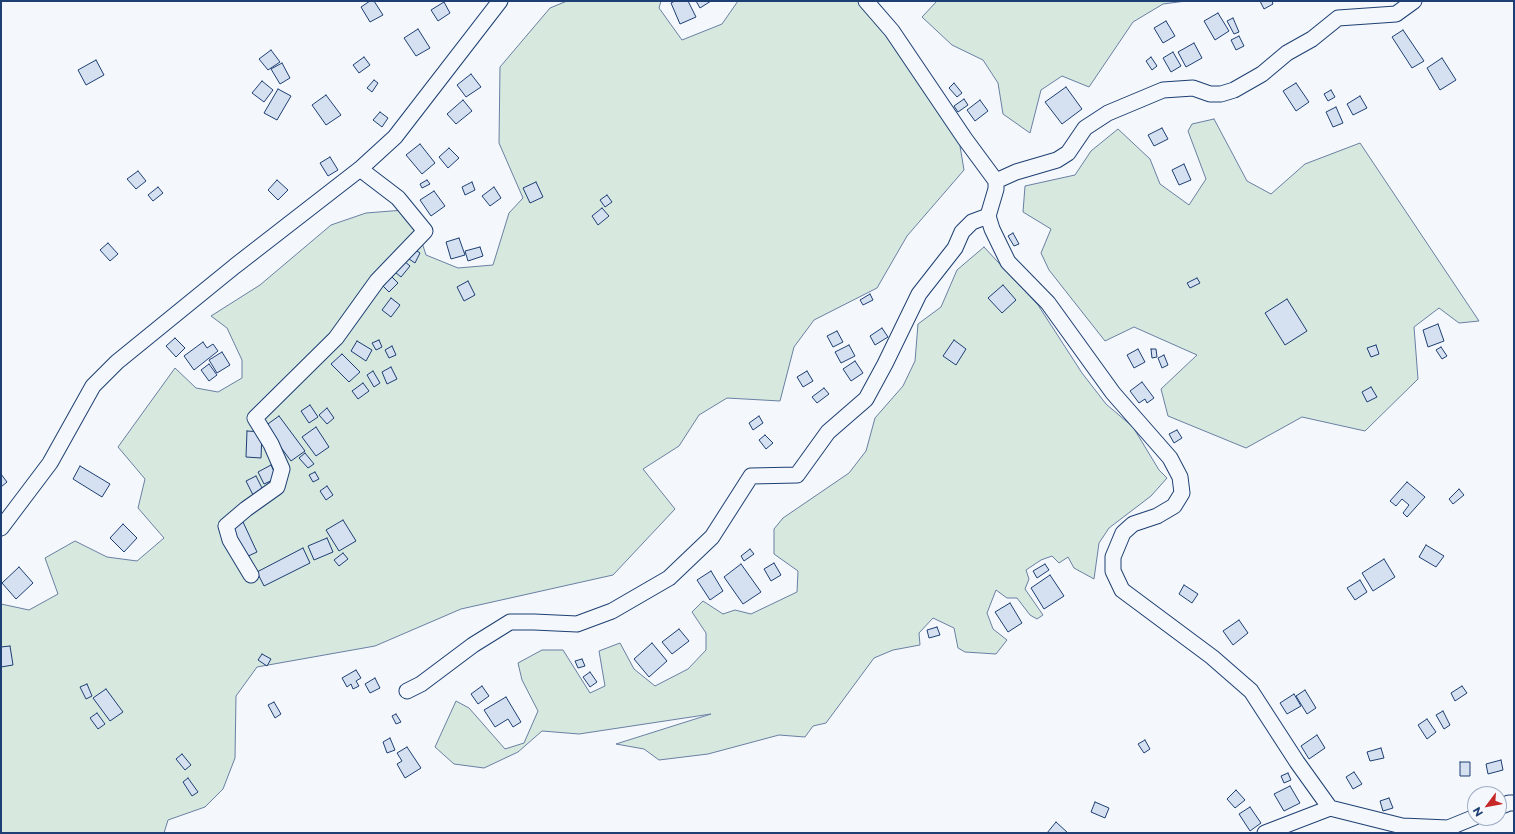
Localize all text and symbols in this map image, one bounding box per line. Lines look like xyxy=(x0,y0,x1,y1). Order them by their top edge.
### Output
north arrow xyxy=(1467,786,1507,826)
text: N xyxy=(1469,804,1486,819)

